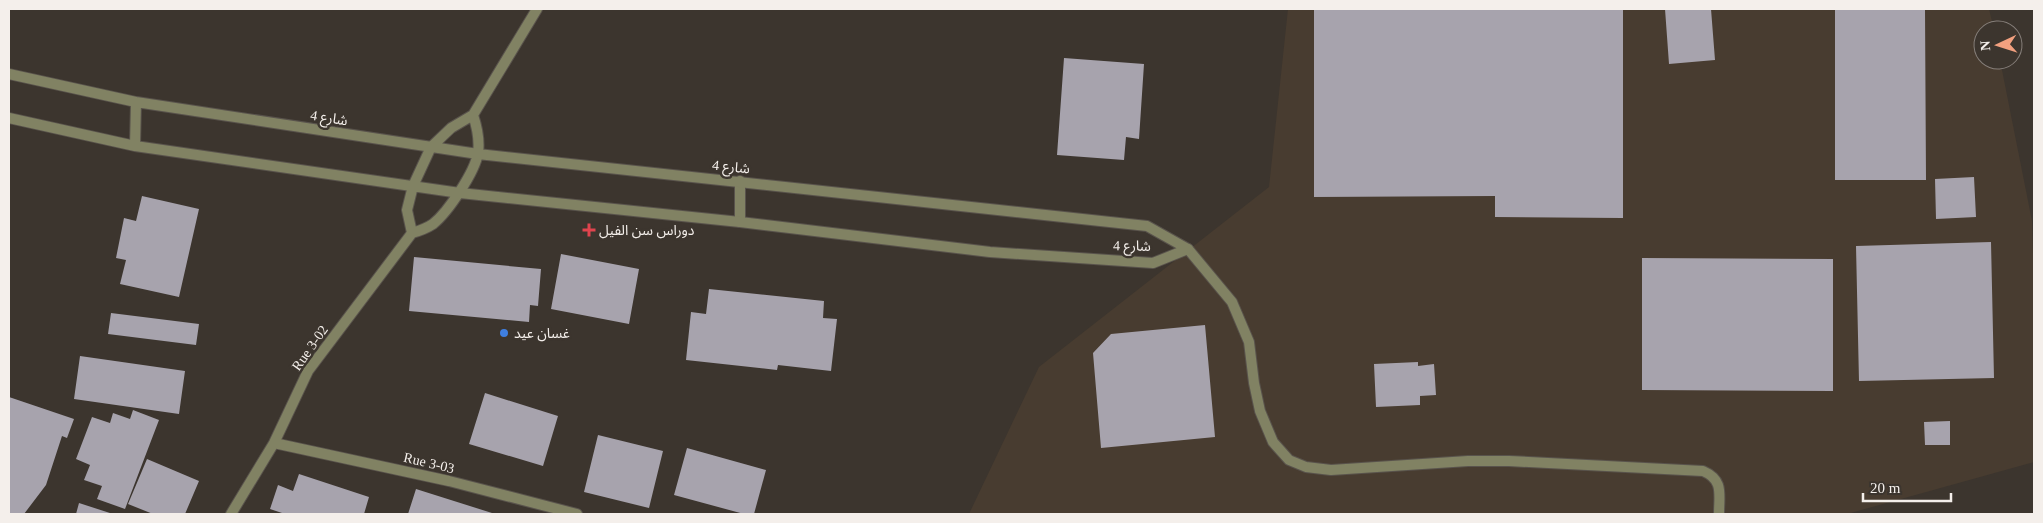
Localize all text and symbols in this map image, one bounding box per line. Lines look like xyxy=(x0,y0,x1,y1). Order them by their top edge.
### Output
north arrow xyxy=(1973,20,2023,70)
text: N xyxy=(1978,40,1993,51)
street label: شارع 4 xyxy=(309,108,349,131)
street label: شارع 4 xyxy=(711,158,751,179)
place label: دوراس سن الفيل xyxy=(599,223,695,239)
marker: دوراس سن الفيل xyxy=(583,224,595,236)
street label: شارع 4 xyxy=(1113,238,1151,257)
street label: Rue 3-02 xyxy=(289,323,331,373)
place label: غسان عيد xyxy=(514,326,570,342)
marker: غسان عيد xyxy=(498,327,510,339)
street label: Rue 3-03 xyxy=(402,450,456,476)
scale bar xyxy=(1863,470,1950,502)
text: 20 m xyxy=(1870,480,1901,496)

